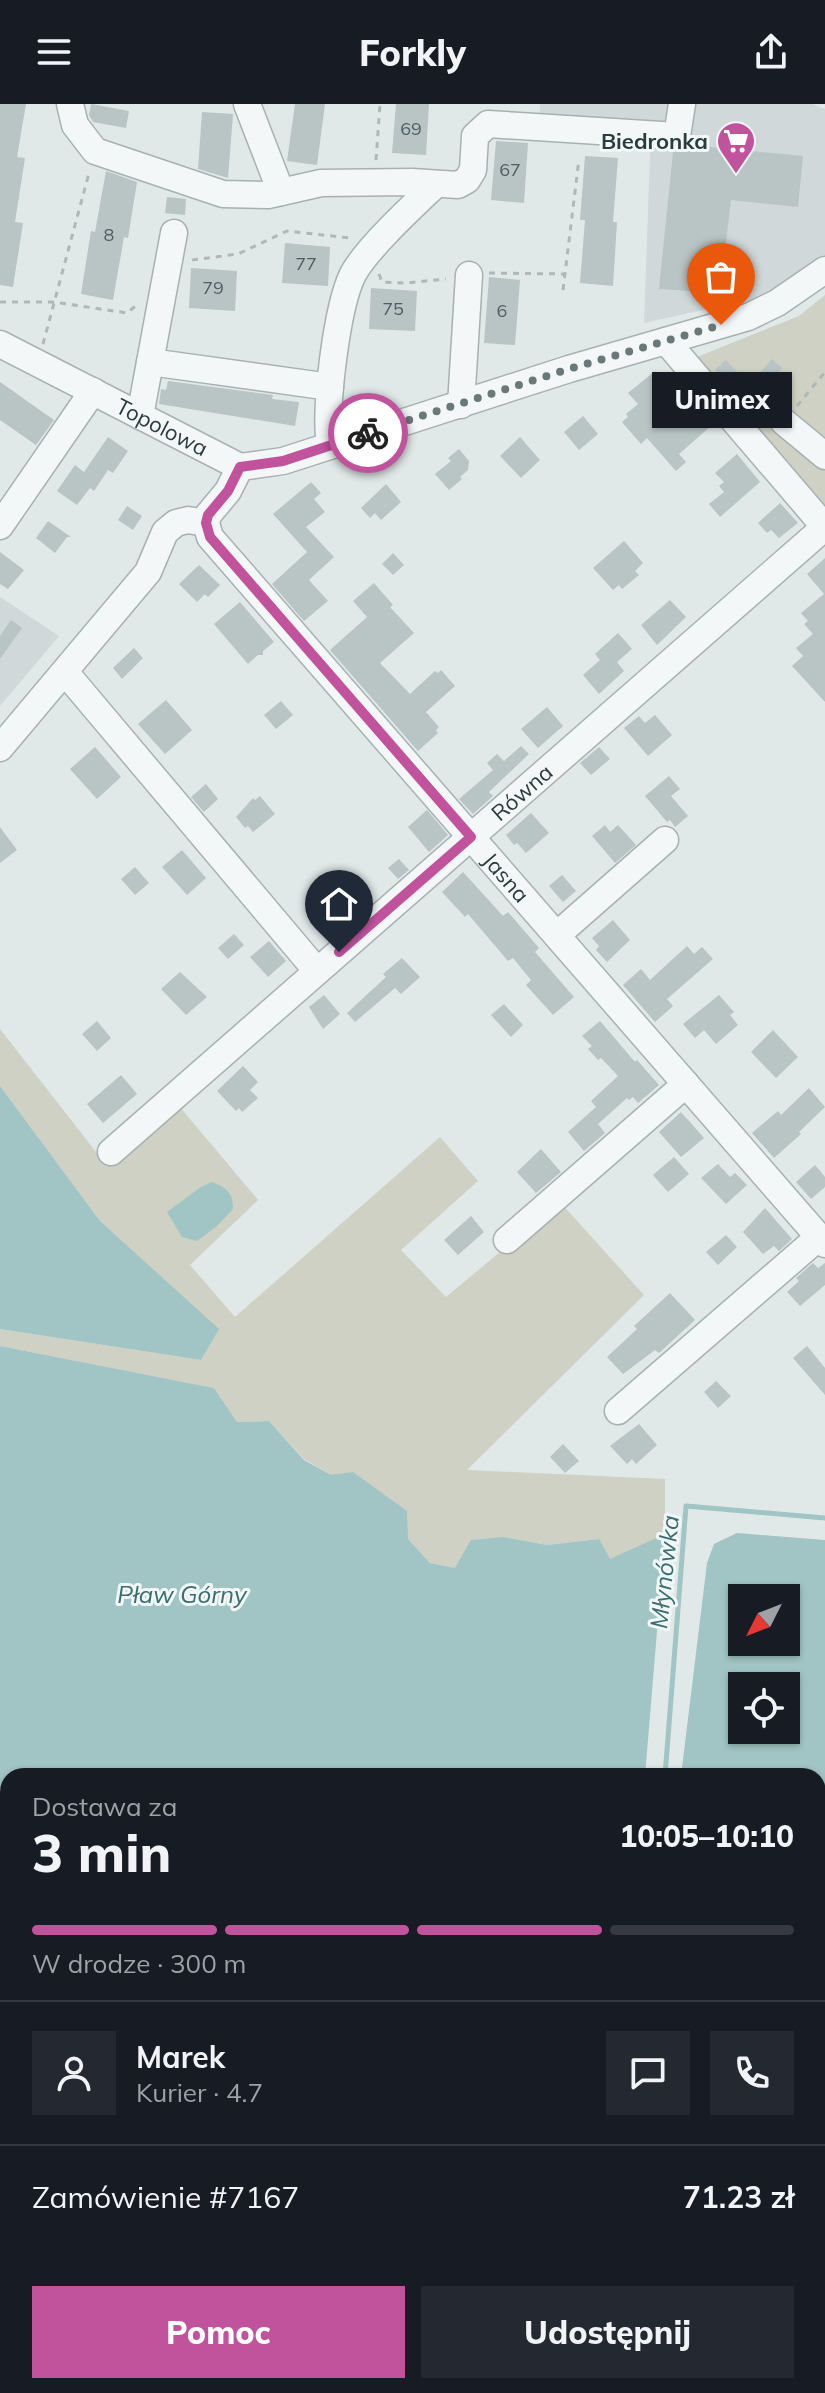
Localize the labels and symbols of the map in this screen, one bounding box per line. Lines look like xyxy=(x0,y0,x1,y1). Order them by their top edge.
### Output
house number: 69 xyxy=(400,117,422,140)
supermarket icon: Biedronka xyxy=(715,120,757,175)
place label: Biedronka xyxy=(601,127,708,155)
house number: 67 xyxy=(499,158,521,181)
house number: 8 xyxy=(104,223,114,246)
pin xyxy=(687,243,755,325)
house number: 77 xyxy=(295,252,317,275)
house number: 79 xyxy=(202,276,224,299)
house number: 75 xyxy=(382,297,404,320)
house number: 6 xyxy=(497,299,507,322)
callout: Unimex xyxy=(651,373,791,429)
street label: Topolowa xyxy=(111,392,213,462)
courier xyxy=(328,393,408,473)
street label: Równa xyxy=(485,758,558,827)
street label: Jasna xyxy=(477,846,536,908)
pin xyxy=(305,870,373,952)
water label: Młynówka xyxy=(643,1514,685,1630)
water label: Pław Górny xyxy=(117,1579,248,1609)
north arrow xyxy=(728,1584,800,1656)

